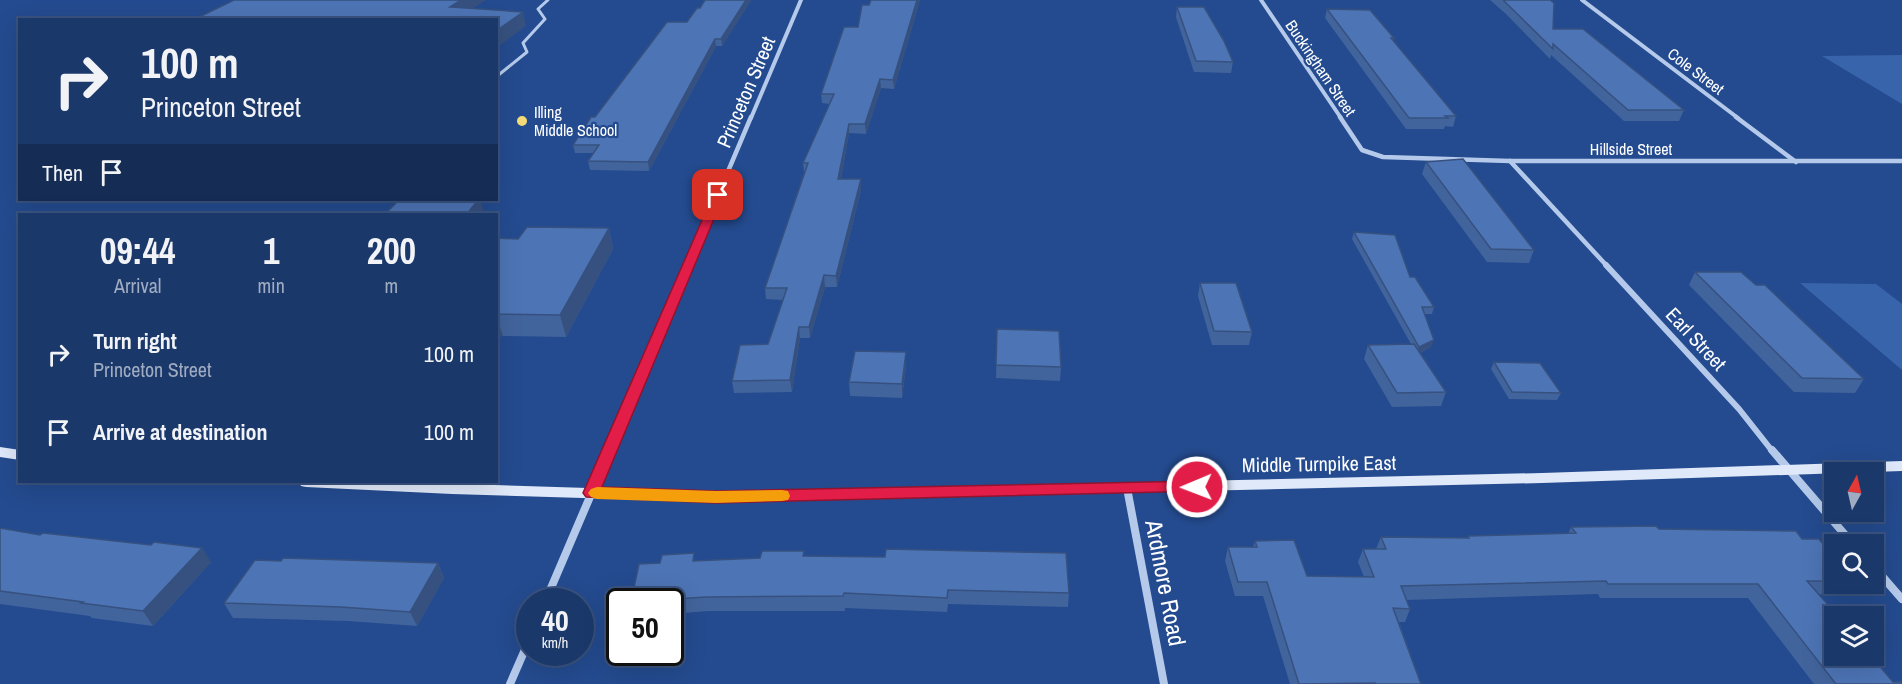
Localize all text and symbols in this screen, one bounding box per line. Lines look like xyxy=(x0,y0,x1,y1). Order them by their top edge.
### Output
street label: Buckingham Street xyxy=(1281,16,1362,121)
street label: Princeton Street xyxy=(710,32,781,152)
text: 100 m xyxy=(141,35,239,91)
icon: right xyxy=(42,42,120,120)
street label: Cole Street xyxy=(1663,42,1729,100)
text: Princeton Street xyxy=(141,89,301,125)
place label: Illing Middle School xyxy=(534,101,617,141)
marker: Illing Middle School xyxy=(515,114,529,128)
street label: Hillside Street xyxy=(1590,138,1673,160)
icon: arrive xyxy=(95,156,128,189)
text: Then xyxy=(42,158,83,188)
pin xyxy=(692,169,743,220)
icon: arrive xyxy=(701,178,734,211)
text: 09:44 xyxy=(100,227,175,275)
text: 1 xyxy=(263,227,279,275)
text: 200 xyxy=(367,227,416,275)
text: Arrival xyxy=(114,272,161,299)
text: min xyxy=(257,272,285,299)
text: m xyxy=(385,272,398,299)
street label: Earl Street xyxy=(1660,301,1733,377)
text: Turn right xyxy=(93,326,177,356)
icon: right xyxy=(42,338,75,371)
text: 100 m xyxy=(424,339,474,369)
text: Princeton Street xyxy=(93,356,212,383)
icon: arrive xyxy=(42,416,75,449)
text: Arrive at destination xyxy=(93,417,267,447)
text: 100 m xyxy=(424,417,474,447)
street label: Middle Turnpike East xyxy=(1242,449,1397,478)
position arrow xyxy=(1165,455,1229,519)
north arrow xyxy=(1824,462,1884,522)
map controls xyxy=(1824,462,1884,666)
street label: Ardmore Road xyxy=(1138,516,1194,649)
button: search xyxy=(1824,534,1884,594)
speed limit sign: 50 xyxy=(606,588,684,666)
text: 40 xyxy=(541,600,569,640)
button: layers xyxy=(1824,606,1884,666)
text: km/h xyxy=(542,632,568,653)

